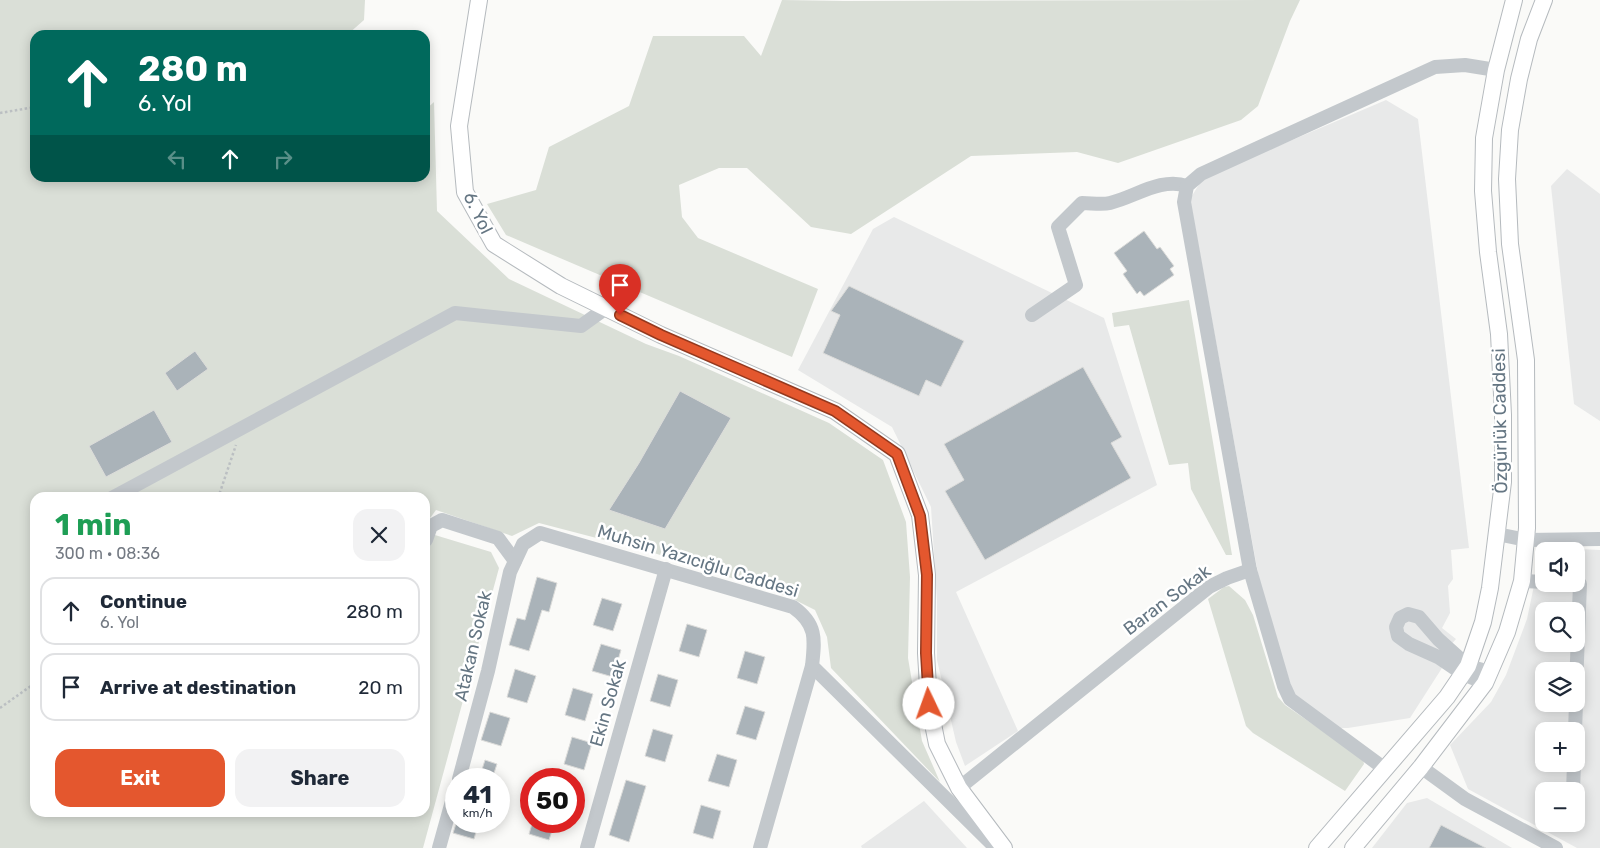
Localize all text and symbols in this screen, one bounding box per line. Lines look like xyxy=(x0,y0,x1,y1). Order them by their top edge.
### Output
text: 280 m xyxy=(138,48,248,90)
icon: ahead xyxy=(55,50,120,115)
text: 6. Yol xyxy=(138,90,192,117)
icon: left xyxy=(163,145,191,173)
icon: ahead xyxy=(216,145,244,173)
icon: right xyxy=(269,145,297,173)
street label: 6. Yol xyxy=(458,188,498,238)
pin xyxy=(599,264,641,315)
icon: arrive xyxy=(606,271,634,299)
street label: Özgürlük Caddesi xyxy=(1488,348,1512,494)
text: 1 min xyxy=(55,507,132,543)
button: close xyxy=(353,509,405,561)
street label: Muhsin Yazıcığlu Caddesi xyxy=(595,520,801,602)
map controls xyxy=(1535,542,1585,832)
button: sound xyxy=(1535,542,1585,592)
text: 300 m · 08:36 xyxy=(55,544,160,563)
street label: Baran Sokak xyxy=(1119,560,1216,640)
street label: Atakan Sokak xyxy=(450,588,497,703)
text: Continue xyxy=(100,590,187,613)
icon: ahead xyxy=(57,597,85,625)
text: 280 m xyxy=(346,600,403,623)
button: search xyxy=(1535,602,1585,652)
text: 6. Yol xyxy=(100,613,139,632)
street label: Ekin Sokak xyxy=(585,656,631,749)
button: layers xyxy=(1535,662,1585,712)
icon: arrive xyxy=(57,673,85,701)
text: Arrive at destination xyxy=(100,676,296,699)
text: 20 m xyxy=(358,676,403,699)
position arrow xyxy=(902,677,954,729)
button: + xyxy=(1535,722,1585,772)
button: Exit xyxy=(55,749,225,807)
button: Share xyxy=(235,749,405,807)
speed limit sign: 50 xyxy=(520,768,585,833)
text: 41 xyxy=(463,780,492,809)
button: − xyxy=(1535,782,1585,832)
text: km/h xyxy=(463,806,492,820)

